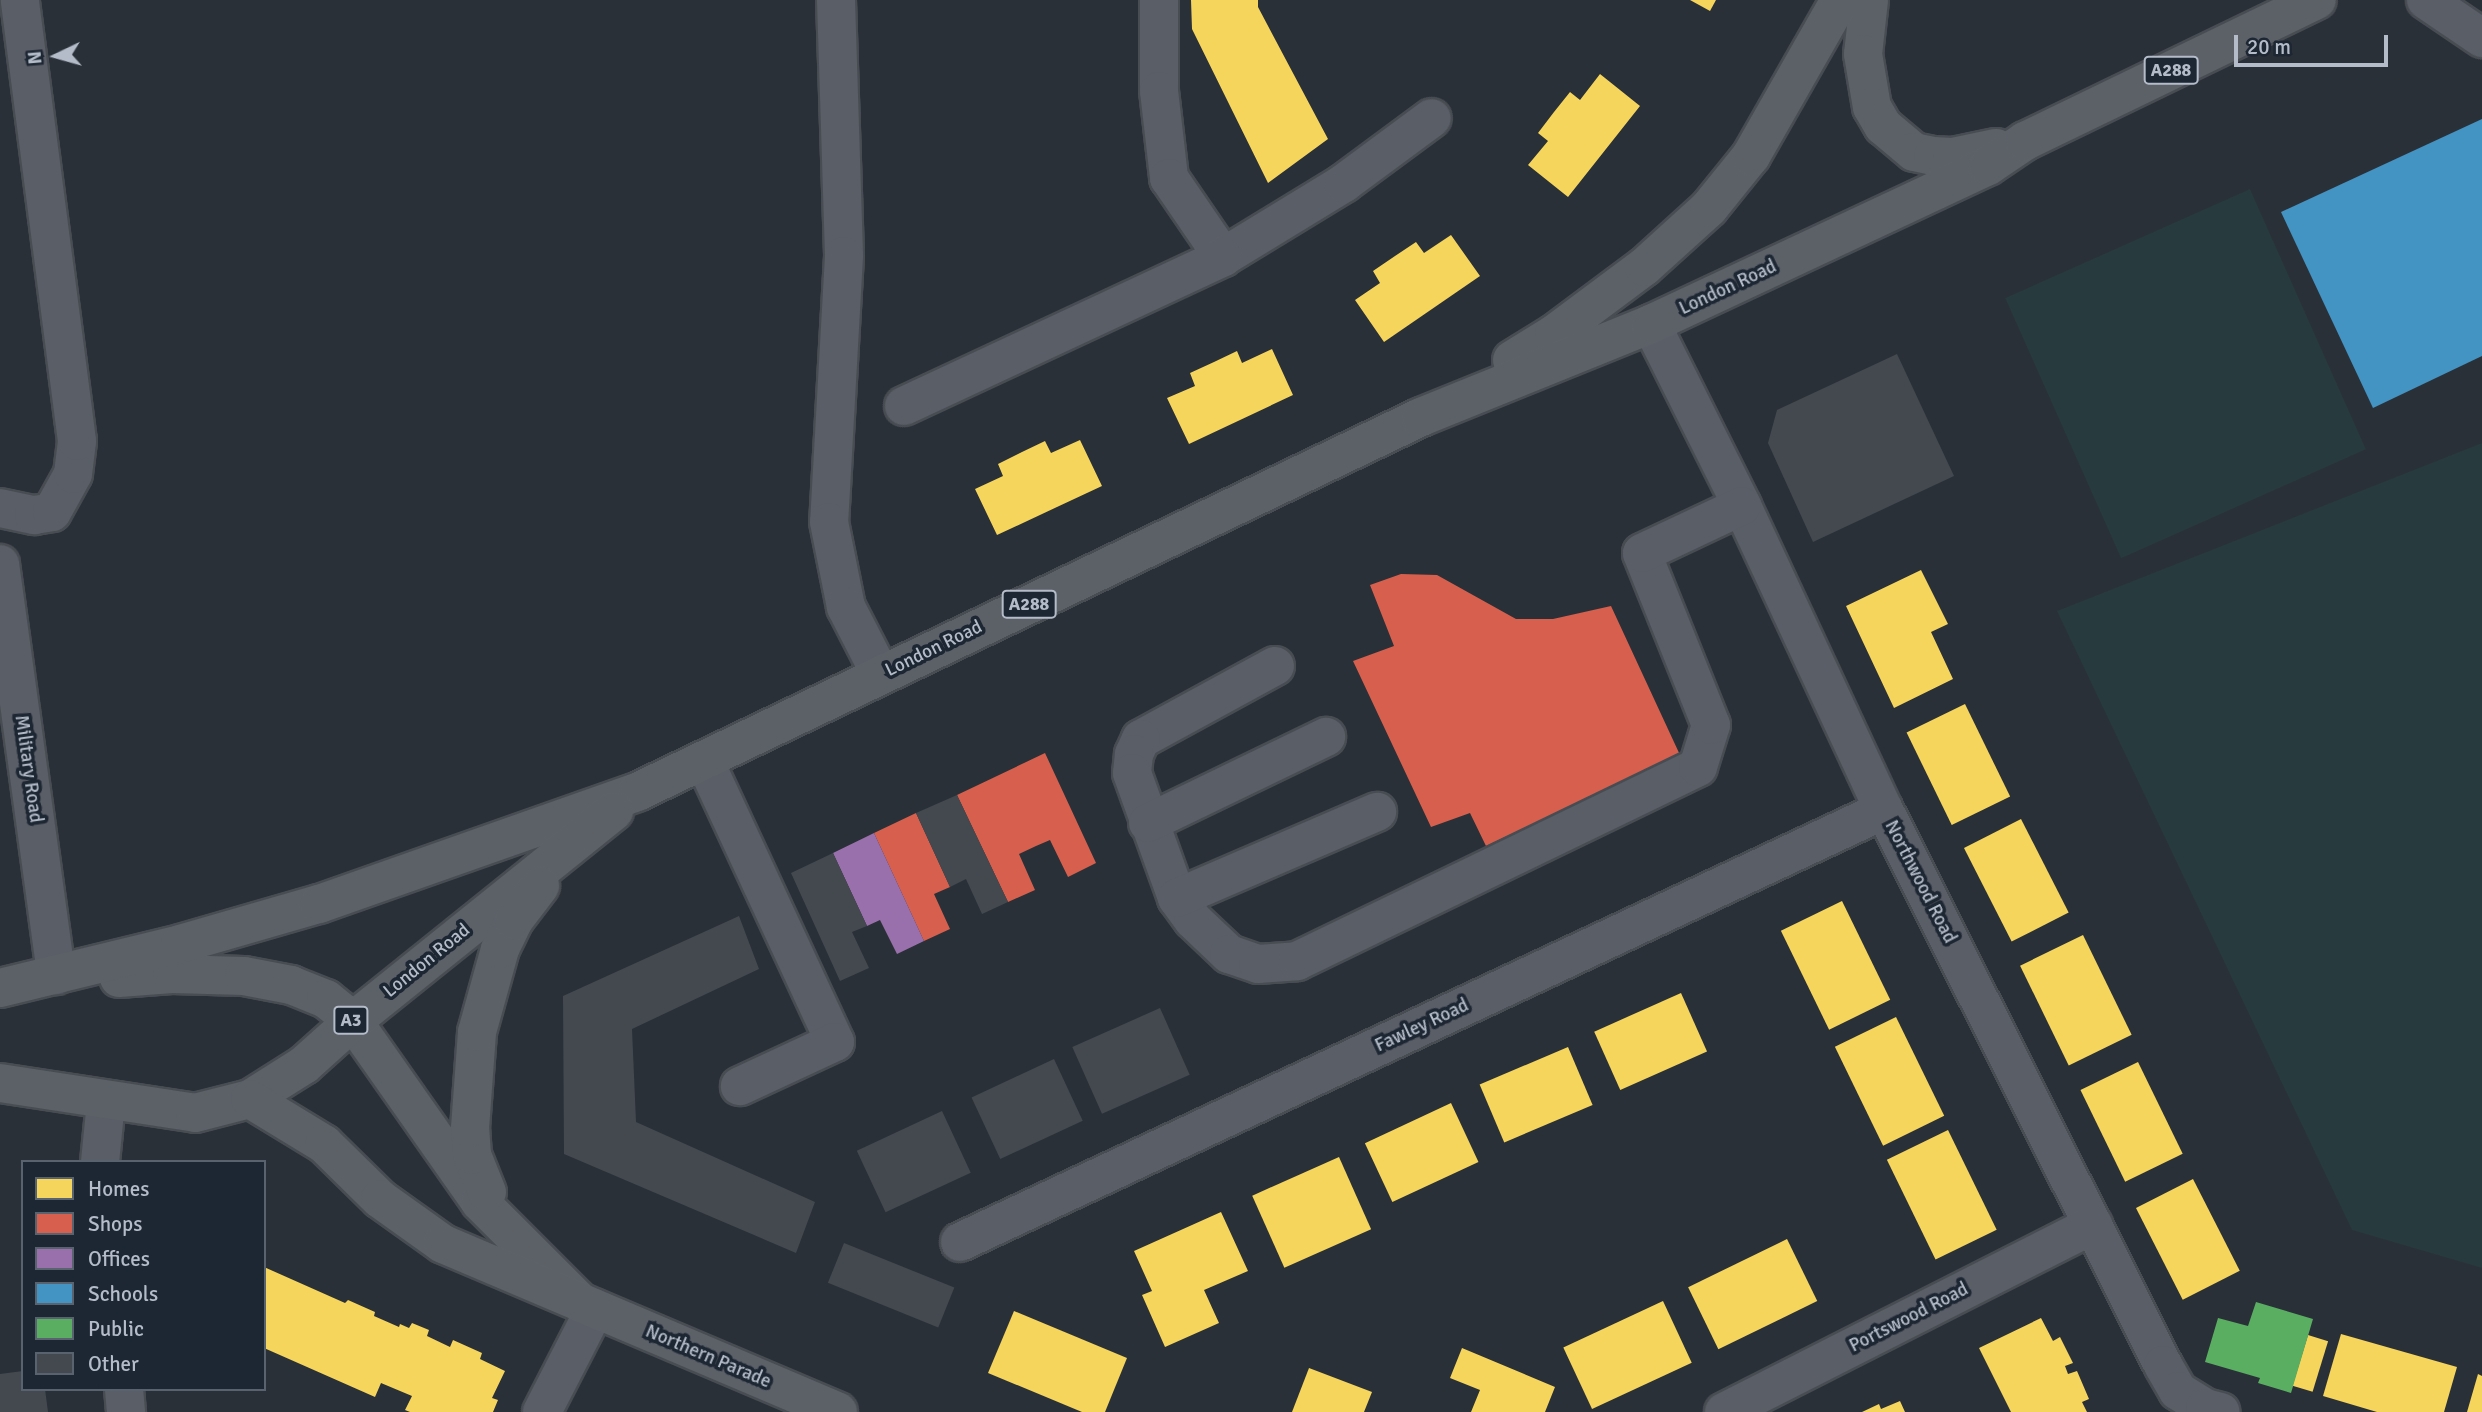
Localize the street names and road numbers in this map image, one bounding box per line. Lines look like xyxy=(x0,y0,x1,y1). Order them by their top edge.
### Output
road number: A288 xyxy=(2143,56,2199,84)
street label: London Road xyxy=(1676,256,1780,320)
road number: A288 xyxy=(1001,590,1057,618)
street label: London Road xyxy=(882,616,986,682)
street label: Military Road xyxy=(9,714,47,824)
street label: Northwood Road xyxy=(1879,817,1961,947)
street label: London Road xyxy=(379,919,475,1003)
street label: Fawley Road xyxy=(1372,994,1472,1058)
road number: A3 xyxy=(332,1006,370,1035)
street label: Portswood Road xyxy=(1846,1278,1972,1358)
street label: Northern Parade xyxy=(642,1320,774,1394)

